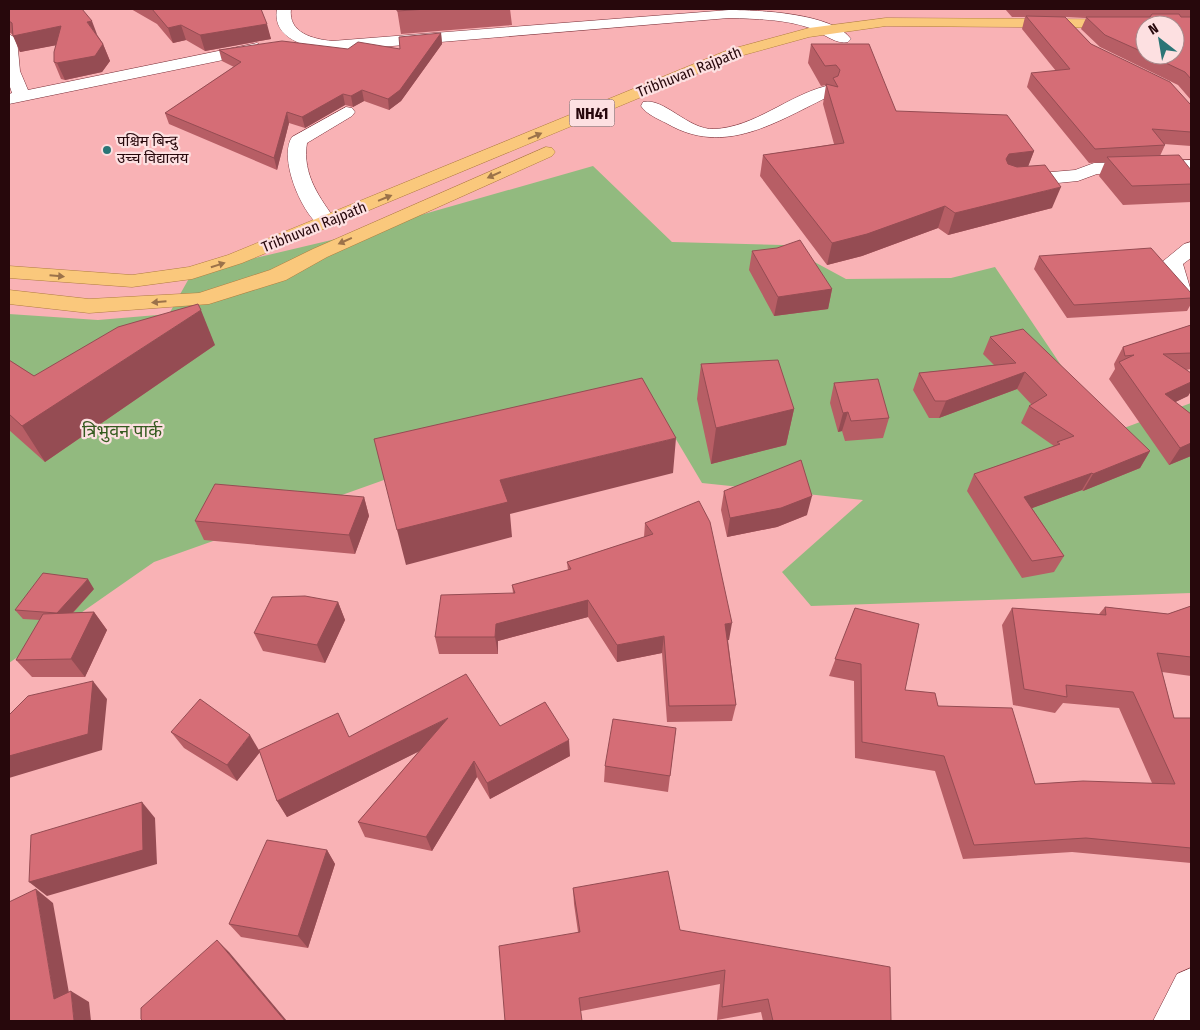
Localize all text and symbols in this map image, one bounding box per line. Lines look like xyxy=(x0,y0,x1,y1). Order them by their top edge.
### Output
north arrow xyxy=(1135,15,1185,65)
text: N xyxy=(1146,20,1162,39)
street label: Tribhuvan Rajpath xyxy=(634,43,744,101)
road number: NH41 xyxy=(570,100,614,126)
place label: पश्चिम बिन्दु उच्च विद्यालय xyxy=(117,132,189,167)
one-way arrow xyxy=(528,132,542,140)
marker: पश्चिम बिन्दु उच्च विद्यालय xyxy=(101,144,113,156)
one-way arrow xyxy=(487,172,501,180)
one-way arrow xyxy=(378,194,392,202)
street label: Tribhuvan Rajpath xyxy=(259,198,369,256)
one-way arrow xyxy=(338,238,352,246)
one-way arrow xyxy=(210,261,225,268)
one-way arrow xyxy=(50,273,66,281)
one-way arrow xyxy=(151,298,167,306)
park label: त्रिभुवन पार्क xyxy=(82,420,163,443)

